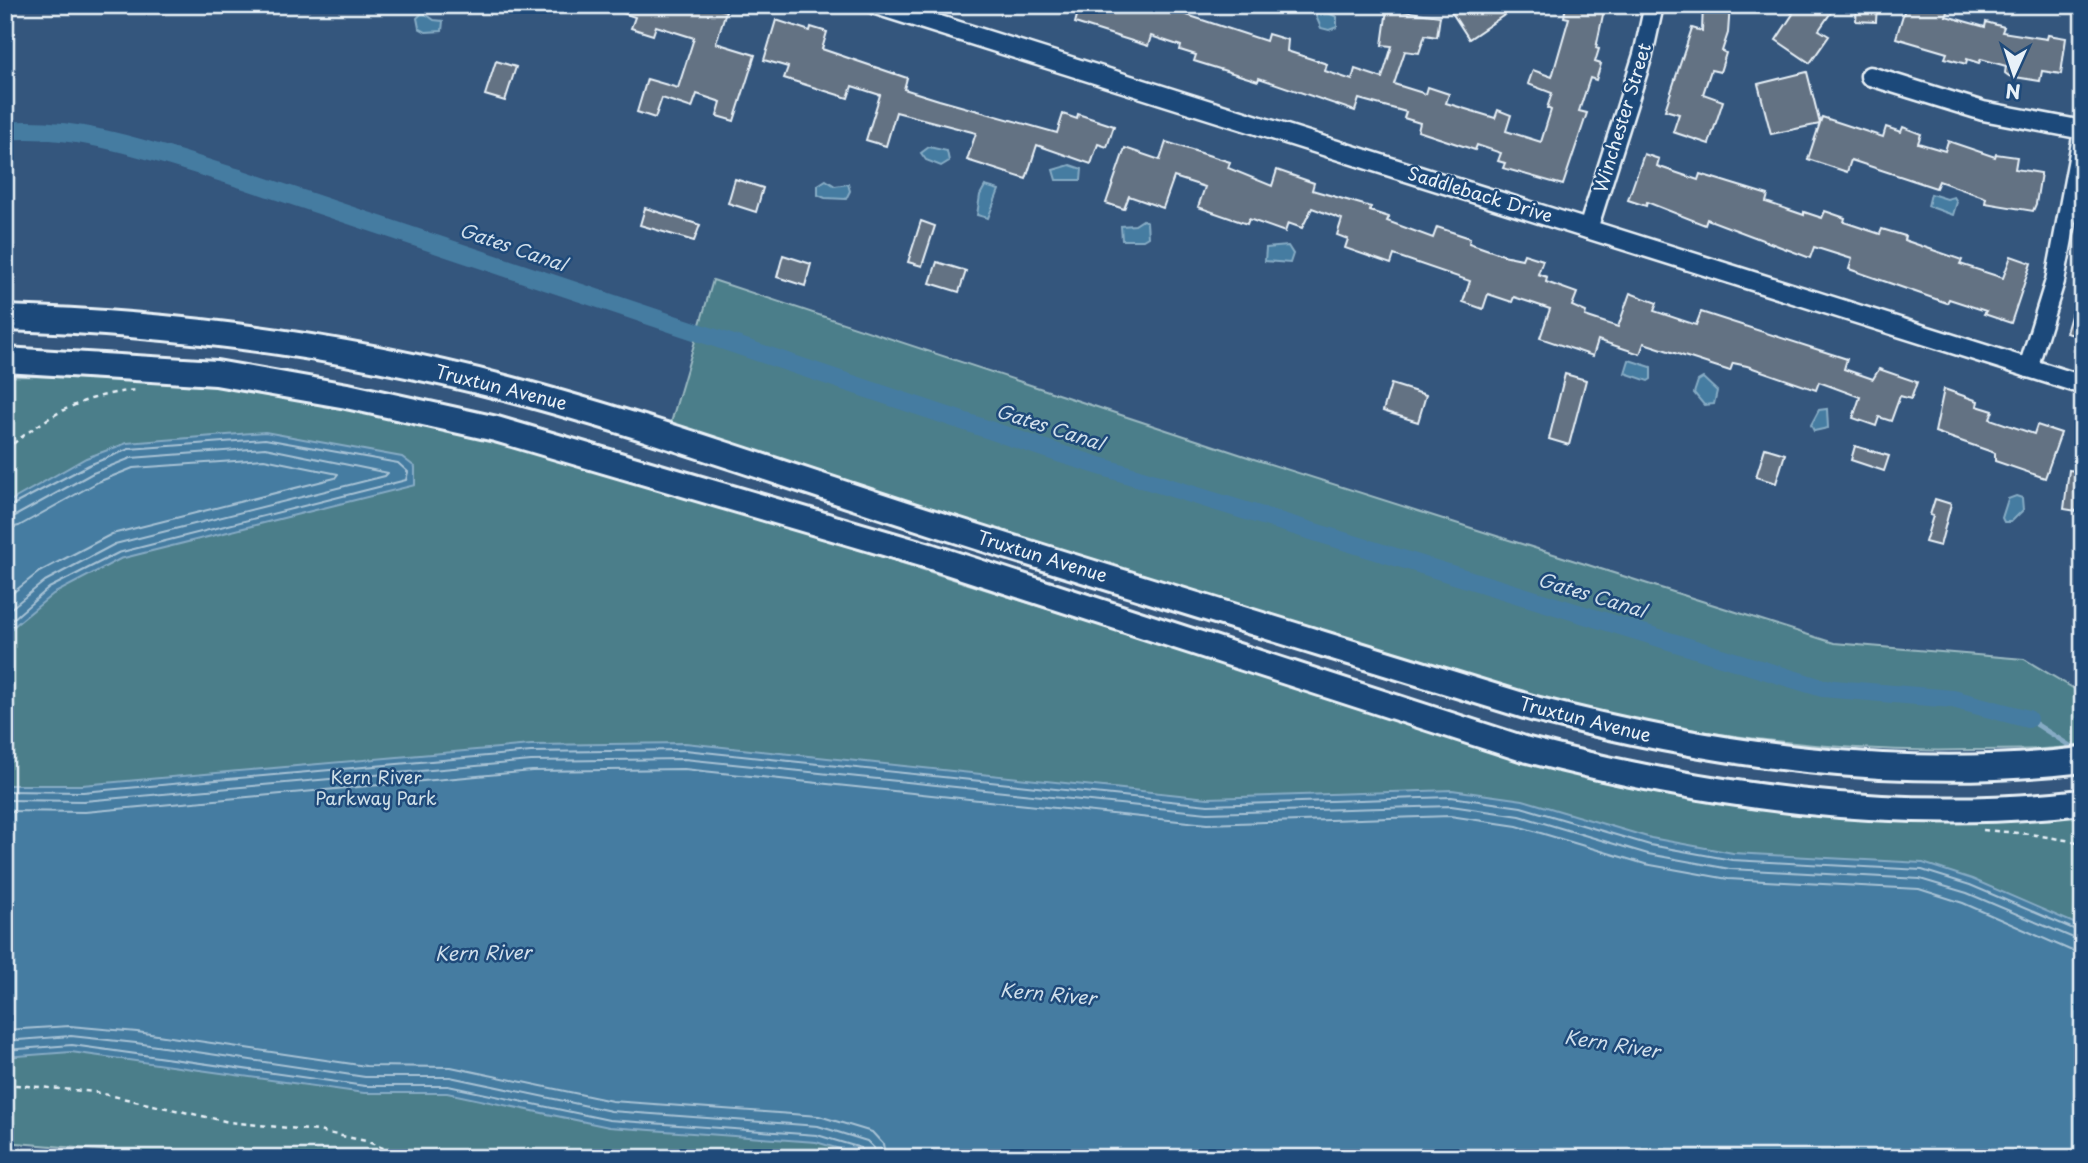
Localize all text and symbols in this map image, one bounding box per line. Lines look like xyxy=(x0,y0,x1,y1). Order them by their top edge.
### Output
north arrow xyxy=(1980,38,2050,108)
street label: Winchester Street xyxy=(1586,39,1657,196)
text: N xyxy=(2005,78,2021,106)
street label: Saddleback Drive xyxy=(1405,159,1556,228)
water label: Gates Canal xyxy=(456,215,573,278)
street label: Truxtun Avenue xyxy=(433,357,570,416)
water label: Gates Canal xyxy=(993,395,1110,457)
street label: Truxtun Avenue xyxy=(974,523,1111,588)
water label: Gates Canal xyxy=(1535,564,1652,625)
street label: Truxtun Avenue xyxy=(1517,689,1654,748)
park label: Kern River Parkway Park xyxy=(315,763,437,811)
water label: Kern River xyxy=(435,937,534,967)
water label: Kern River xyxy=(999,975,1099,1011)
water label: Kern River xyxy=(1563,1022,1664,1065)

